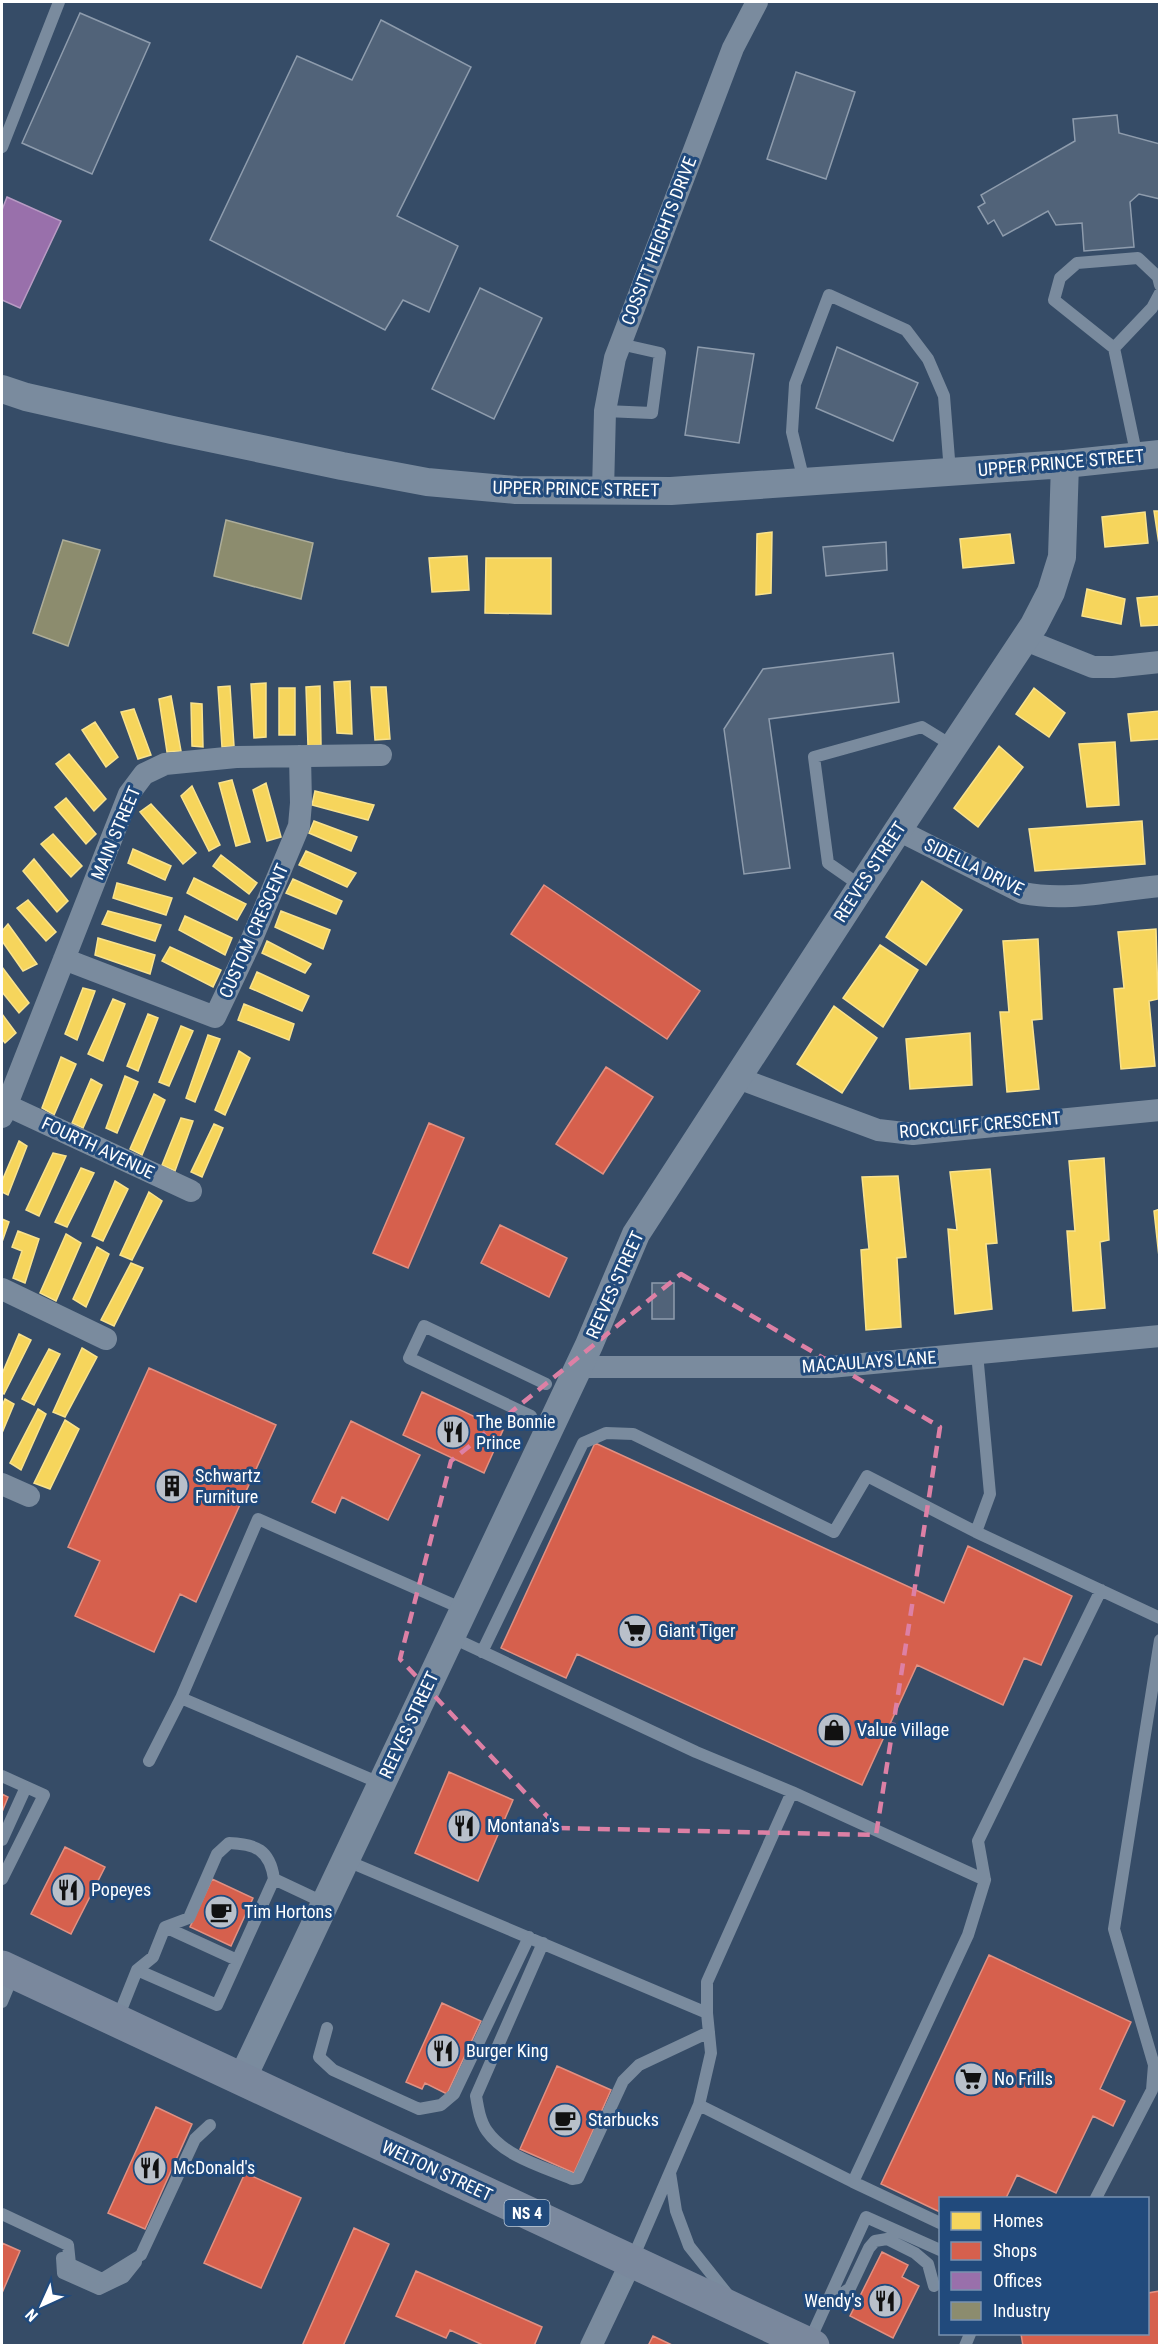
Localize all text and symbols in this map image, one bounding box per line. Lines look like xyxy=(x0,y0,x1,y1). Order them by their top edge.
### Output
street label: COSSITT HEIGHTS DRIVE xyxy=(617,154,700,328)
street label: UPPER PRINCE STREET xyxy=(977,445,1145,480)
street label: UPPER PRINCE STREET xyxy=(492,477,660,500)
street label: MAIN STREET xyxy=(86,783,145,883)
street label: REEVES STREET xyxy=(829,818,910,926)
street label: SIDELLA DRIVE xyxy=(921,833,1027,900)
street label: CUSTOM CRESCENT xyxy=(215,860,293,1001)
street label: ROCKCLIFF CRESCENT xyxy=(898,1107,1062,1142)
street label: FOURTH AVENUE xyxy=(39,1112,158,1183)
street label: REEVES STREET xyxy=(581,1228,648,1342)
street label: MACAULAYS LANE xyxy=(801,1346,937,1377)
place label: The Bonnie Prince xyxy=(476,1411,556,1453)
restaurant icon: The Bonnie Prince xyxy=(435,1414,471,1450)
place label: Schwartz Furniture xyxy=(195,1465,261,1507)
building icon: Schwartz Furniture xyxy=(154,1468,190,1504)
supermarket icon: Giant Tiger xyxy=(617,1613,653,1649)
place label: Giant Tiger xyxy=(658,1620,736,1641)
street label: REEVES STREET xyxy=(375,1668,443,1782)
shop icon: Value Village xyxy=(816,1712,852,1748)
place label: Value Village xyxy=(857,1719,949,1740)
restaurant icon: Montana's xyxy=(446,1808,482,1844)
place label: Montana's xyxy=(487,1815,560,1836)
restaurant icon: Popeyes xyxy=(50,1872,86,1908)
place label: Popeyes xyxy=(91,1879,151,1900)
cafe icon: Tim Hortons xyxy=(203,1894,239,1930)
place label: Tim Hortons xyxy=(244,1901,332,1922)
restaurant icon: Burger King xyxy=(425,2033,461,2069)
place label: Burger King xyxy=(466,2040,548,2061)
supermarket icon: No Frills xyxy=(953,2061,989,2097)
place label: No Frills xyxy=(994,2068,1053,2089)
cafe icon: Starbucks xyxy=(547,2102,583,2138)
place label: Starbucks xyxy=(588,2109,659,2130)
street label: WELTON STREET xyxy=(379,2136,496,2205)
restaurant icon: McDonald's xyxy=(132,2150,168,2186)
place label: McDonald's xyxy=(173,2157,255,2178)
legend xyxy=(939,2197,1149,2335)
road number: NS 4 xyxy=(504,2200,550,2226)
text: Homes xyxy=(993,2210,1043,2231)
text: Shops xyxy=(993,2240,1037,2261)
text: Offices xyxy=(993,2270,1042,2291)
north arrow xyxy=(12,2275,72,2335)
restaurant icon: Wendy's xyxy=(867,2283,903,2319)
place label: Wendy's xyxy=(804,2290,862,2311)
text: Industry xyxy=(993,2300,1051,2321)
text: N xyxy=(22,2305,42,2325)

